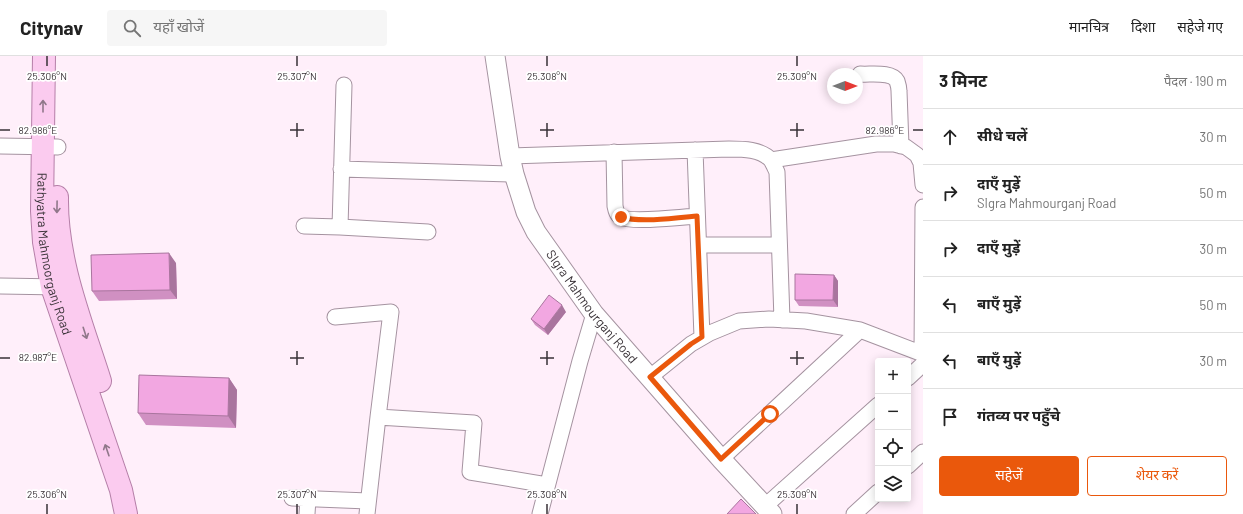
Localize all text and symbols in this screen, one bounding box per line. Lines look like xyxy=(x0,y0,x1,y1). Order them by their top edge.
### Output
search box xyxy=(107,10,387,46)
text: Citynav xyxy=(20,16,83,39)
icon: search xyxy=(121,17,143,39)
text: यहाँ खोजें xyxy=(153,17,204,35)
text: मानचित्र xyxy=(1069,18,1109,35)
text: दिशा xyxy=(1131,18,1155,35)
text: सहेजे गए xyxy=(1177,18,1223,35)
north arrow xyxy=(827,68,863,104)
text: 25.306°N xyxy=(27,70,67,82)
text: 25.307°N xyxy=(277,70,317,82)
text: 25.308°N xyxy=(527,70,567,82)
text: 25.309°N xyxy=(777,70,817,82)
text: 3 मिनट xyxy=(939,70,987,90)
text: पैदल · 190 m xyxy=(1164,73,1227,89)
one-way arrow xyxy=(39,100,47,113)
text: 82.986°E xyxy=(19,124,57,136)
text: 82.986°E xyxy=(866,124,904,136)
icon: ahead xyxy=(939,126,961,148)
text: सीधे चलें xyxy=(977,126,1027,144)
text: 30 m xyxy=(1200,129,1227,145)
street label: Rathyatra Mahmoorganj Road xyxy=(34,172,76,337)
text: दाएँ मुड़ें xyxy=(977,174,1020,192)
icon: right xyxy=(939,182,961,204)
text: 50 m xyxy=(1200,185,1227,201)
text: SIgra Mahmourganj Road xyxy=(977,195,1116,211)
one-way arrow xyxy=(53,200,61,213)
route end xyxy=(612,208,630,226)
icon: right xyxy=(939,238,961,260)
text: दाएँ मुड़ें xyxy=(977,238,1020,256)
text: 30 m xyxy=(1200,241,1227,257)
street label: SIgra Mahmourganj Road xyxy=(543,247,641,366)
icon: left xyxy=(939,294,961,316)
text: बाएँ मुड़ें xyxy=(977,294,1021,312)
text: 50 m xyxy=(1200,297,1227,313)
one-way arrow xyxy=(81,327,89,339)
icon: left xyxy=(939,350,961,372)
text: बाएँ मुड़ें xyxy=(977,350,1021,368)
text: 82.987°E xyxy=(19,351,57,363)
text: 30 m xyxy=(1200,353,1227,369)
map controls xyxy=(875,358,911,502)
button: + xyxy=(875,358,911,394)
button: − xyxy=(875,394,911,430)
route start xyxy=(761,405,779,423)
icon: arrive xyxy=(939,406,961,428)
text: गंतव्य पर पहुँचे xyxy=(977,406,1060,424)
button: locate xyxy=(875,430,911,466)
one-way arrow xyxy=(103,443,110,456)
button: सहेजें xyxy=(939,456,1079,496)
button: शेयर करें xyxy=(1087,456,1227,496)
button: layers xyxy=(875,466,911,502)
text: 25.306°N xyxy=(27,488,67,500)
text: 25.307°N xyxy=(277,488,317,500)
text: 25.308°N xyxy=(527,488,567,500)
text: 25.309°N xyxy=(777,488,817,500)

